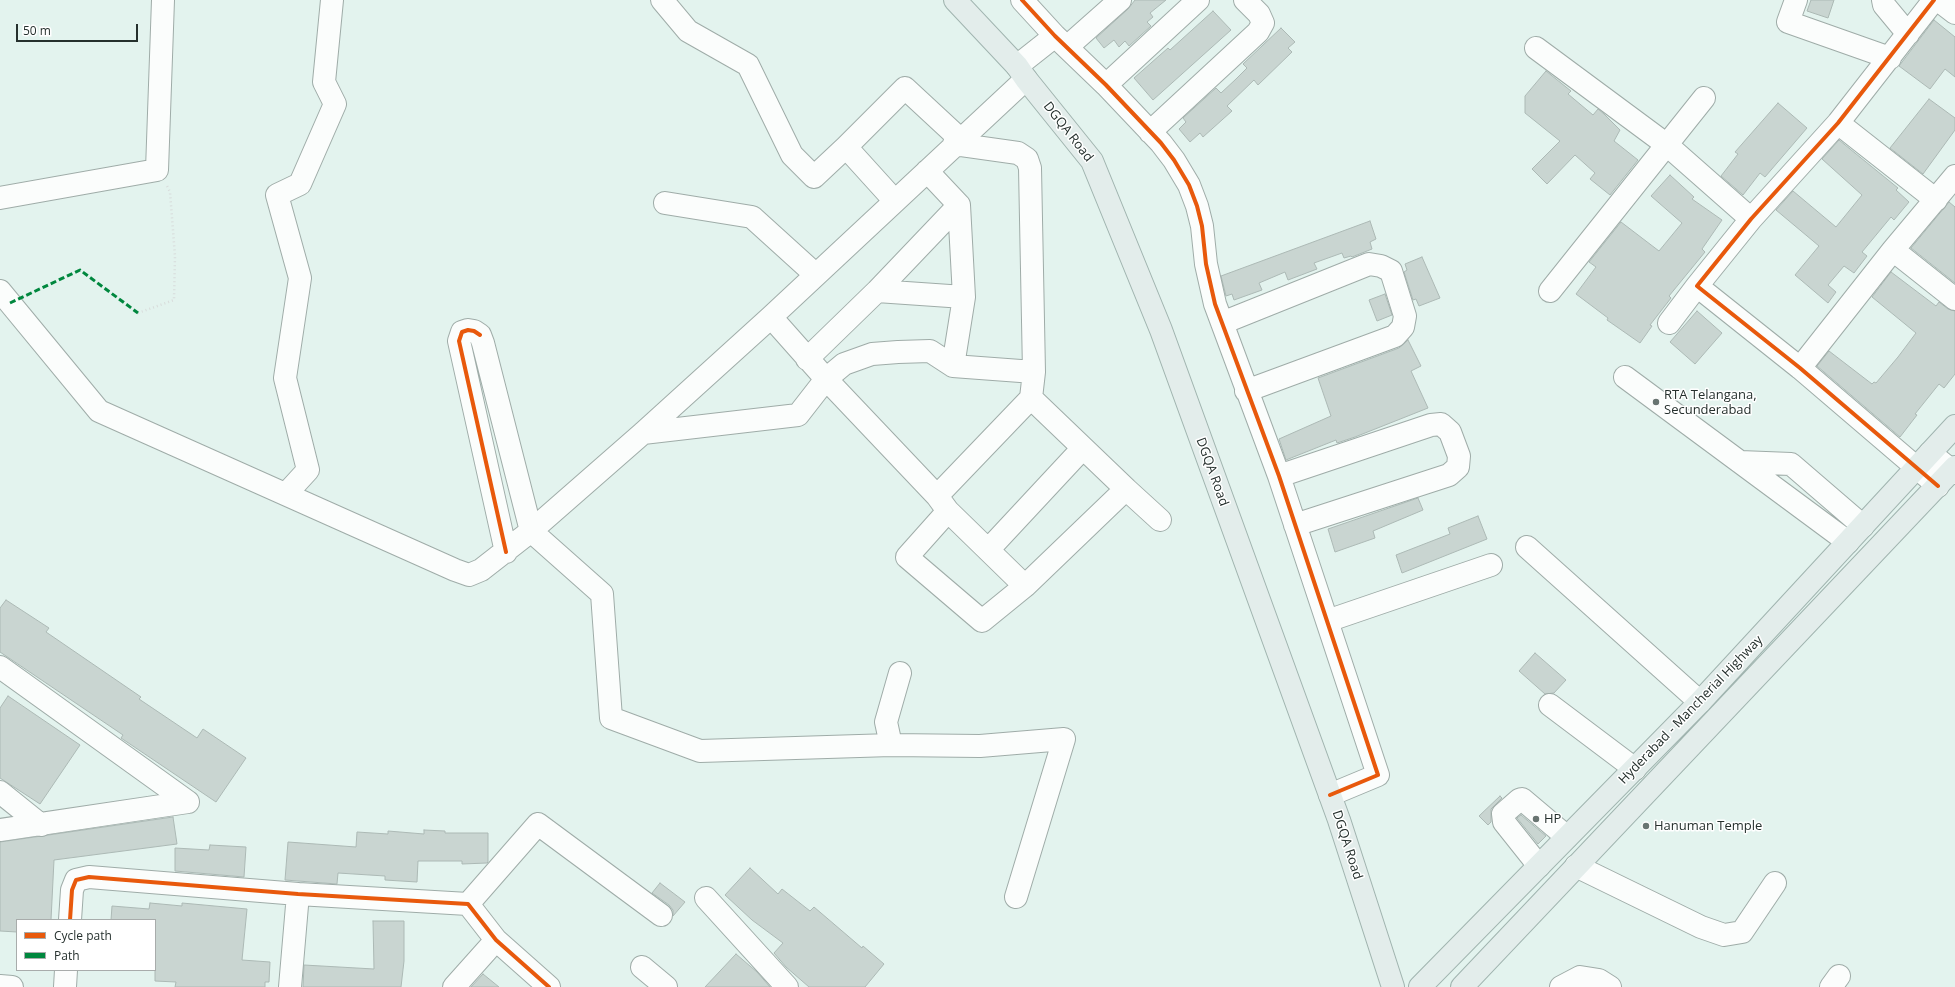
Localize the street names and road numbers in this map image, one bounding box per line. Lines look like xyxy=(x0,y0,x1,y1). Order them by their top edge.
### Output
street label: DGQA Road xyxy=(1040,99,1096,165)
street label: DGQA Road xyxy=(1192,436,1232,508)
street label: Hyderabad - Mancherial Highway xyxy=(1616,632,1766,788)
street label: DGQA Road xyxy=(1329,809,1365,881)

